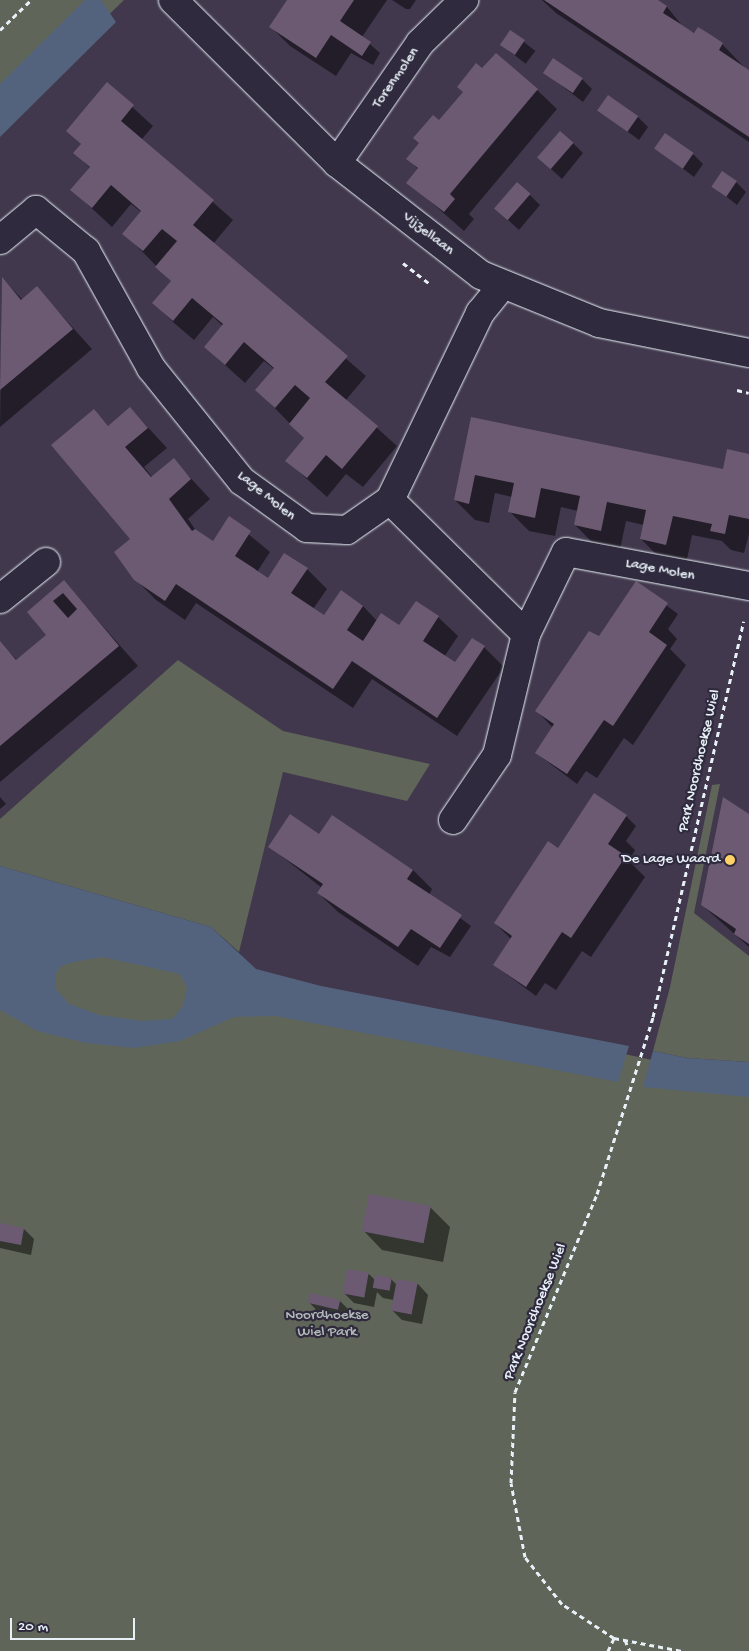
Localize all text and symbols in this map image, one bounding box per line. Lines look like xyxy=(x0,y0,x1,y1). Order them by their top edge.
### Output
street label: Torenmolen xyxy=(368,44,424,112)
street label: Vijzellaan xyxy=(399,208,457,260)
street label: Lage Molen xyxy=(233,467,299,525)
street label: Lage Molen xyxy=(624,554,696,586)
street label: Park Noordhoekse Wiel xyxy=(675,688,725,834)
place label: De Lage Waard xyxy=(622,851,720,869)
marker: De Lage Waard xyxy=(724,854,736,866)
street label: Park Noordhoekse Wiel xyxy=(500,1241,572,1383)
park label: Noordhoekse Wiel Park xyxy=(286,1306,368,1341)
scale bar xyxy=(12,1608,138,1640)
text: 20 m xyxy=(18,1618,48,1636)

